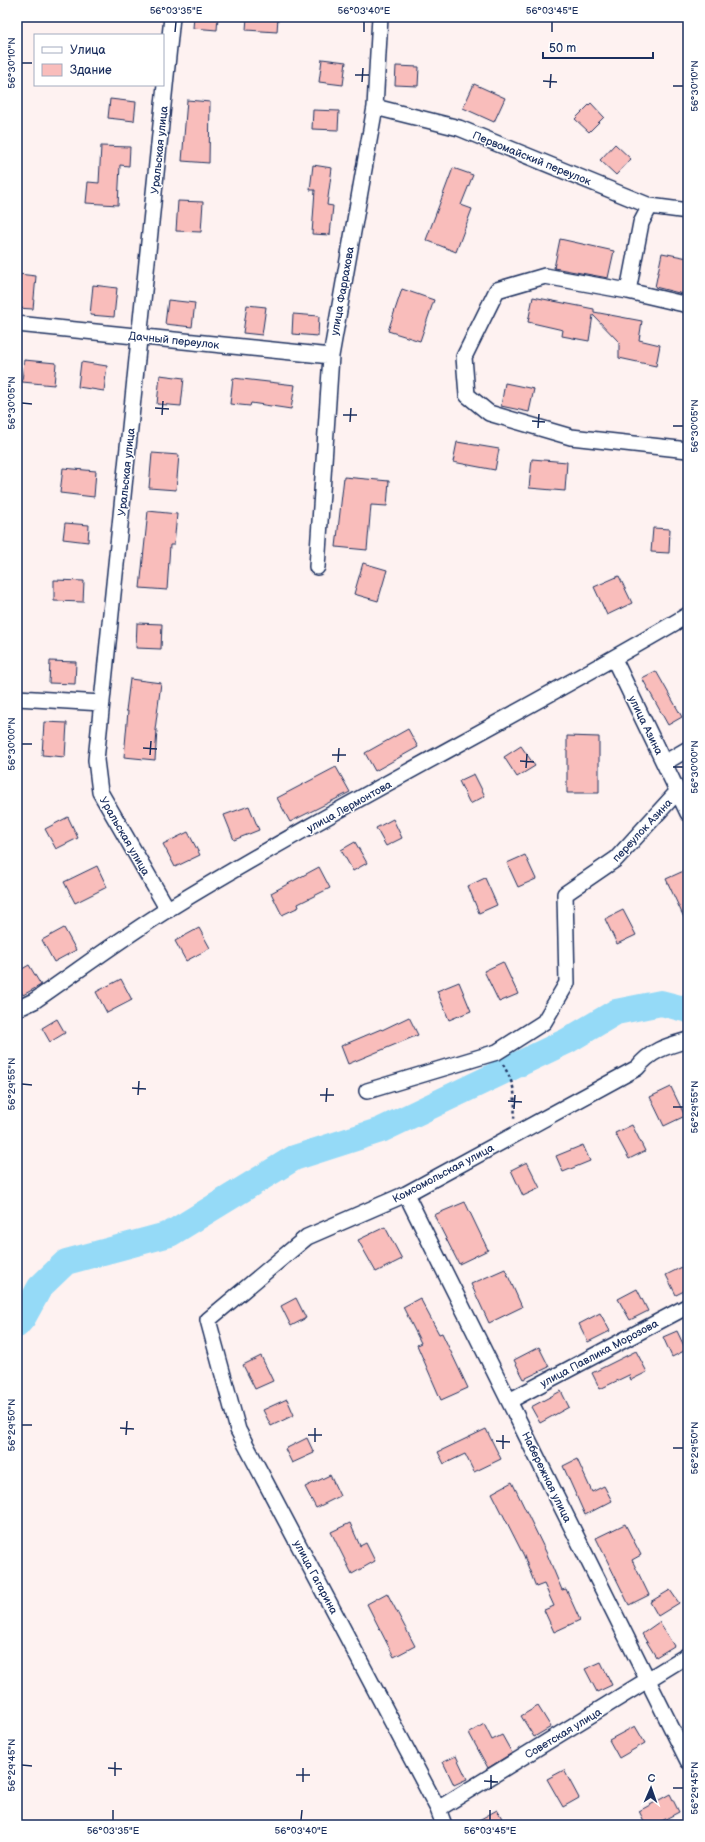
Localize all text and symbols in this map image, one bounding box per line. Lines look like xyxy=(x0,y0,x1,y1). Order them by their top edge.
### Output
text: 56°03'35"E xyxy=(150,5,203,17)
text: 56°03'40"E xyxy=(338,5,391,17)
text: 56°03'45"E xyxy=(526,5,579,17)
legend xyxy=(34,34,164,86)
scale bar xyxy=(543,34,653,60)
text: 56°30'10"N xyxy=(6,37,18,89)
text: 50 m xyxy=(549,41,576,56)
text: Улица xyxy=(70,43,106,58)
text: 56°30'10"N xyxy=(689,60,701,112)
text: Здание xyxy=(70,63,112,78)
street label: Уральская улица xyxy=(148,105,171,195)
street label: Первомайский переулок xyxy=(471,129,593,188)
street label: улица Фаррахова xyxy=(328,245,357,337)
street label: Дачный переулок xyxy=(128,329,220,352)
text: 56°30'05"N xyxy=(6,376,18,430)
text: 56°30'05"N xyxy=(689,399,701,453)
street label: Уральская улица xyxy=(115,427,138,517)
street label: улица Азина xyxy=(626,694,666,757)
text: 56°30'00"N xyxy=(6,717,18,771)
text: 56°30'00"N xyxy=(689,740,701,794)
street label: улица Лермонтова xyxy=(305,778,394,835)
street label: Уральская улица xyxy=(97,795,153,878)
street label: переулок Азина xyxy=(610,796,675,865)
text: 56°29'55"N xyxy=(6,1058,18,1110)
text: 56°29'55"N xyxy=(689,1081,701,1133)
street label: Комсомольская улица xyxy=(390,1141,497,1206)
street label: улица Павлика Морозова xyxy=(538,1317,661,1390)
text: 56°29'50"N xyxy=(6,1398,18,1452)
text: 56°29'50"N xyxy=(689,1421,701,1475)
street label: Набережная улица xyxy=(519,1430,574,1525)
street label: улица Гагарина xyxy=(291,1538,341,1617)
street label: Советская улица xyxy=(523,1705,604,1761)
text: 56°29'45"N xyxy=(6,1738,18,1792)
text: 56°29'45"N xyxy=(689,1761,701,1815)
north arrow xyxy=(631,1768,671,1808)
text: С xyxy=(647,1772,656,1785)
text: 56°03'35"E xyxy=(87,1825,140,1837)
text: 56°03'40"E xyxy=(275,1825,328,1837)
text: 56°03'45"E xyxy=(464,1825,517,1837)

